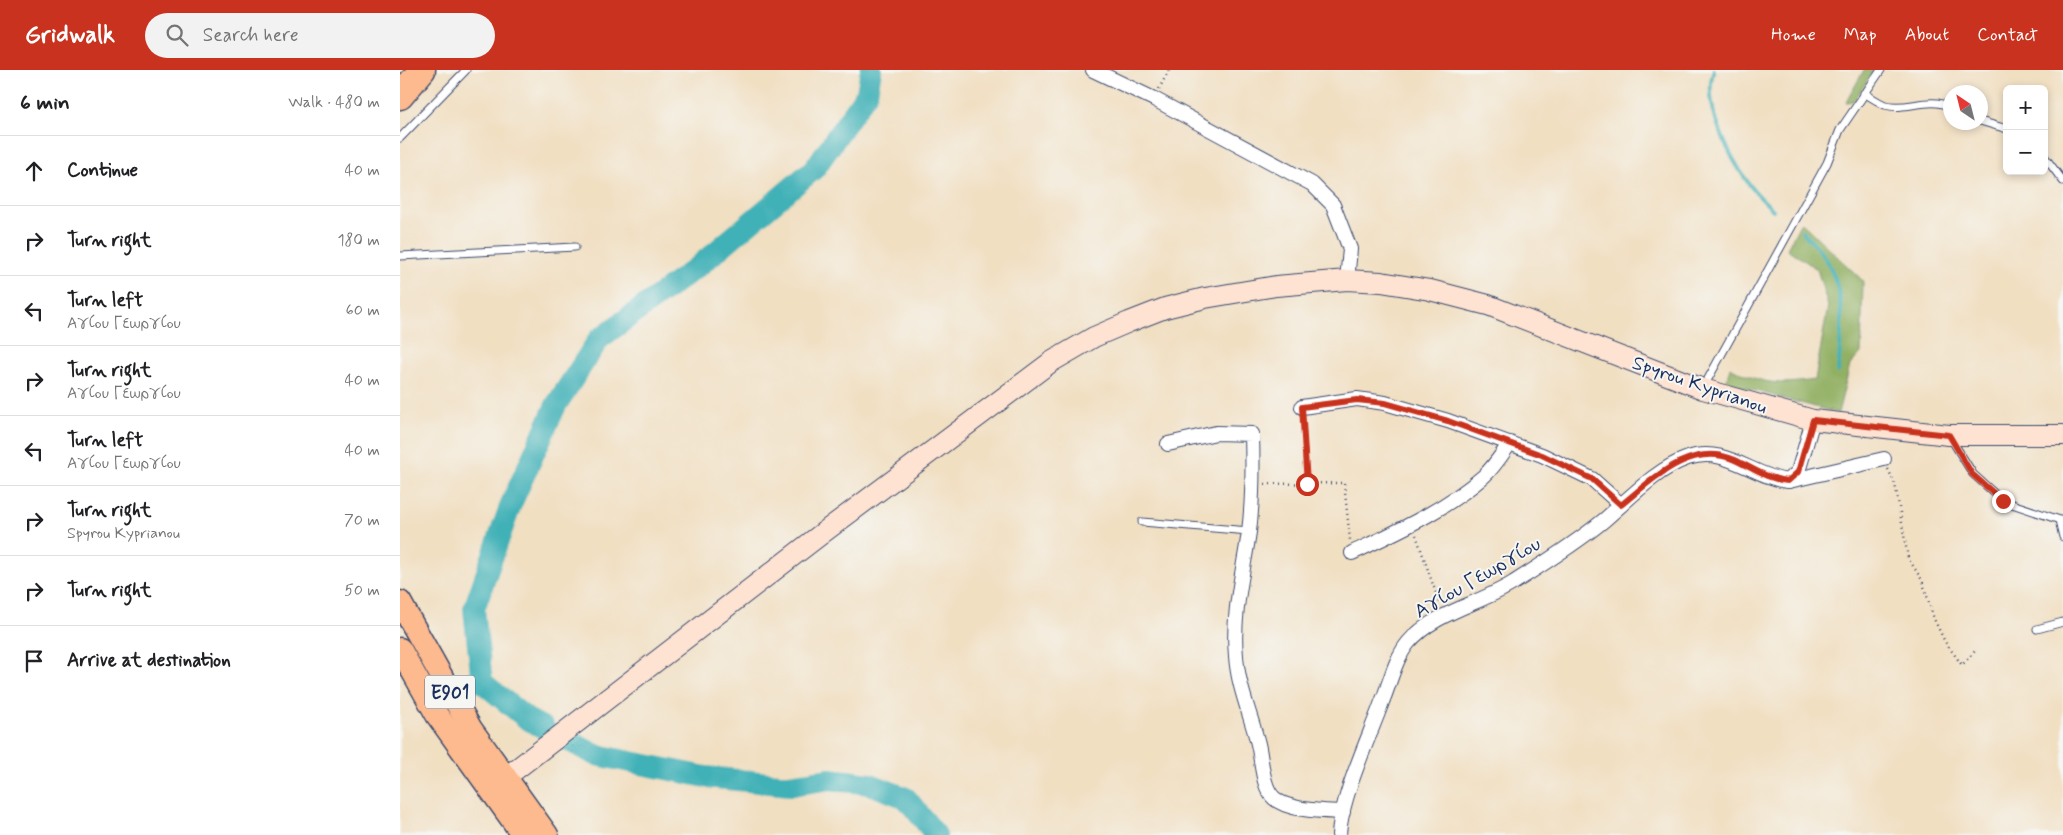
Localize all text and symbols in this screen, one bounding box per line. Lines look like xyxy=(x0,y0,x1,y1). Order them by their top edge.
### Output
search box xyxy=(145,13,495,58)
text: Gridwalk xyxy=(25,20,115,51)
icon: search xyxy=(163,21,191,49)
text: Search here xyxy=(203,23,298,48)
text: Home xyxy=(1771,23,1816,47)
text: Map xyxy=(1844,23,1877,47)
text: About xyxy=(1905,23,1949,47)
text: Contact xyxy=(1977,23,2038,47)
north arrow xyxy=(1943,85,1988,130)
map controls xyxy=(2003,85,2048,175)
button: + xyxy=(2003,85,2048,130)
text: 6 min xyxy=(20,89,70,117)
text: Walk · 480 m xyxy=(288,92,380,113)
button: − xyxy=(2003,130,2048,175)
icon: ahead xyxy=(20,157,48,185)
text: Continue xyxy=(67,158,138,183)
text: 40 m xyxy=(344,160,380,181)
icon: right xyxy=(20,227,48,255)
text: Turn right xyxy=(67,228,151,253)
text: 180 m xyxy=(337,230,380,251)
text: Turn left xyxy=(67,288,143,313)
icon: left xyxy=(20,297,48,325)
text: 60 m xyxy=(346,300,380,321)
text: Αγίου Γεωργίου xyxy=(67,313,181,334)
street label: Spyrou Kyprianou xyxy=(1628,350,1771,421)
text: Turn right xyxy=(67,358,151,383)
icon: right xyxy=(20,367,48,395)
text: 40 m xyxy=(344,370,380,391)
text: Αγίου Γεωργίου xyxy=(67,383,181,404)
text: Turn left xyxy=(67,428,143,453)
icon: left xyxy=(20,437,48,465)
text: 40 m xyxy=(344,440,380,461)
text: Αγίου Γεωργίου xyxy=(67,453,181,474)
route start xyxy=(1296,473,1319,496)
route end xyxy=(1992,490,2015,513)
text: Turn right xyxy=(67,498,151,523)
icon: right xyxy=(20,507,48,535)
text: 70 m xyxy=(344,510,380,531)
text: Spyrou Kyprianou xyxy=(67,523,180,544)
street label: Αγίου Γεωργίου xyxy=(1409,531,1546,626)
icon: right xyxy=(20,577,48,605)
text: Turn right xyxy=(67,578,151,603)
text: 50 m xyxy=(344,580,380,601)
icon: arrive xyxy=(20,647,48,675)
text: Arrive at destination xyxy=(67,648,231,673)
road number: E901 xyxy=(425,676,475,708)

